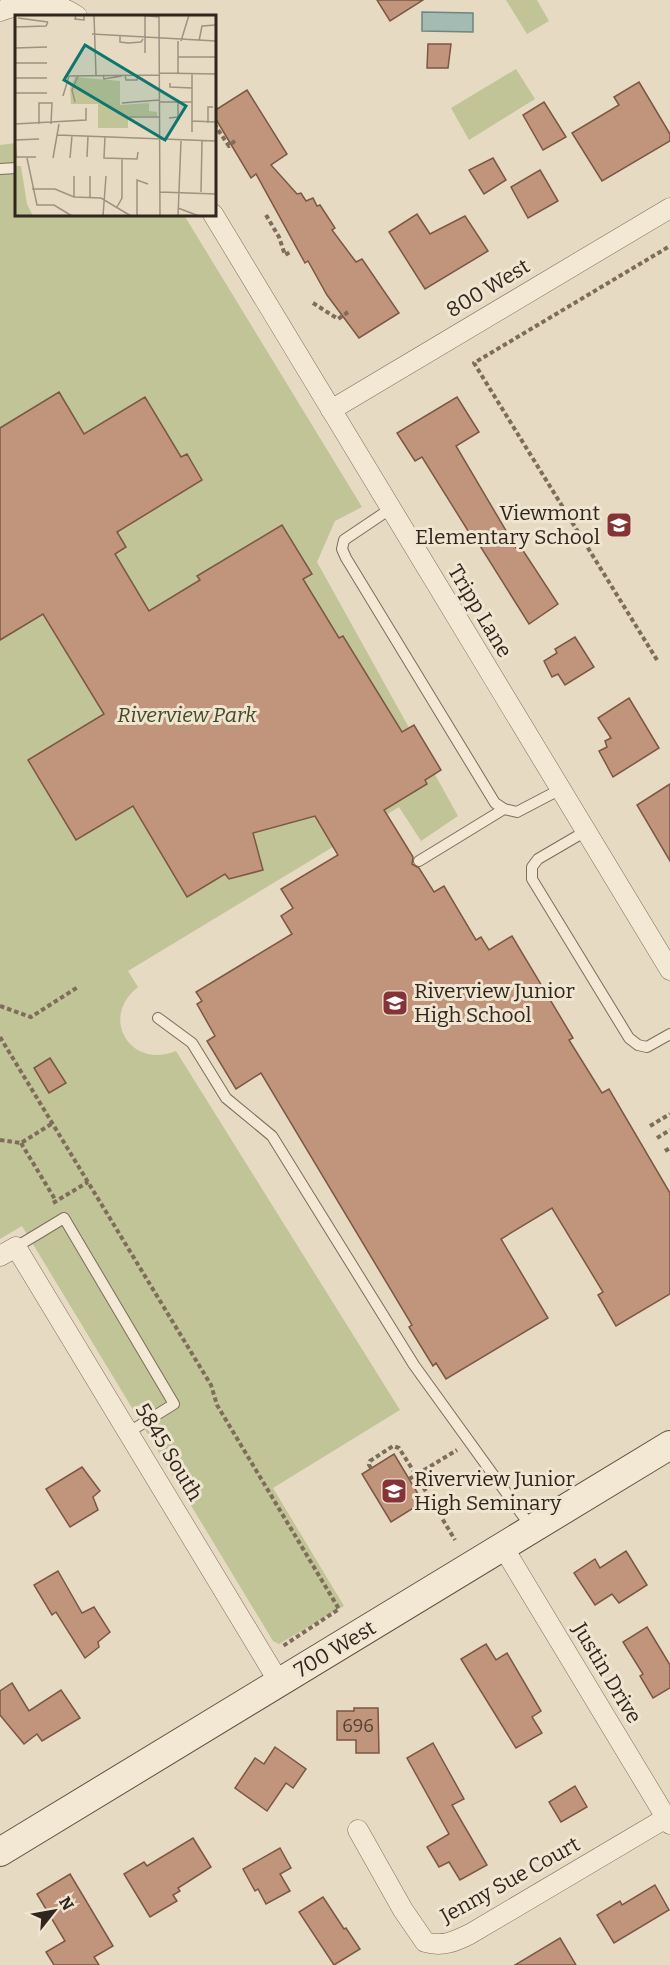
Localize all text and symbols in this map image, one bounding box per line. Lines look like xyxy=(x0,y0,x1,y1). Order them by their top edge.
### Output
inset map xyxy=(15,15,216,216)
street label: 800 West xyxy=(442,253,535,323)
place label: Viewmont Elementary School xyxy=(415,500,600,550)
school or university icon: Viewmont Elementary School xyxy=(604,510,634,540)
street label: Tripp Lane xyxy=(442,560,518,662)
park label: Riverview Park xyxy=(117,702,257,728)
place label: Riverview Junior High School xyxy=(414,978,575,1028)
school or university icon: Riverview Junior High School xyxy=(380,988,410,1018)
street label: 5845 South xyxy=(130,1398,208,1506)
place label: Riverview Junior High Seminary xyxy=(414,1466,575,1516)
school or university icon: Riverview Junior High Seminary xyxy=(379,1476,409,1506)
street label: 700 West xyxy=(290,1614,381,1683)
street label: Justin Drive xyxy=(566,1617,647,1728)
house number: 696 xyxy=(342,1715,374,1737)
street label: Jenny Sue Court xyxy=(435,1831,585,1930)
north arrow xyxy=(24,1881,84,1941)
text: N xyxy=(55,1893,78,1914)

